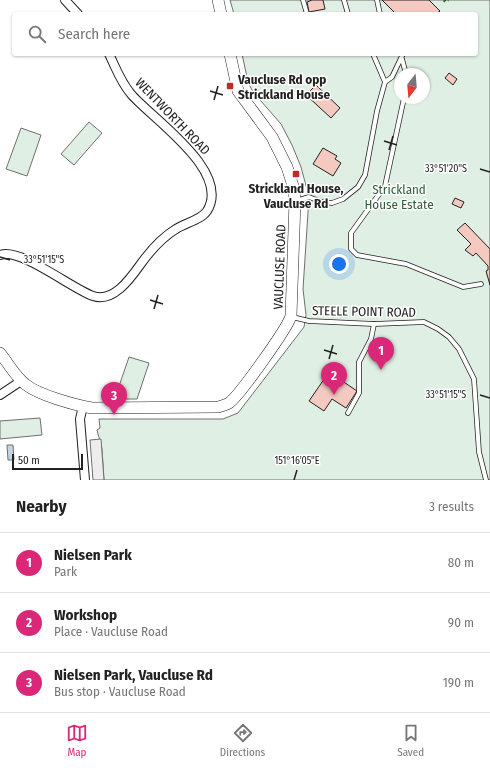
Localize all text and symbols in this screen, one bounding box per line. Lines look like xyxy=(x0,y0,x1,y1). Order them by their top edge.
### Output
search box xyxy=(12,12,478,56)
icon: search xyxy=(26,23,48,45)
text: Search here xyxy=(58,25,130,43)
north arrow xyxy=(394,68,430,104)
place label: Vaucluse Rd opp Strickland House xyxy=(237,72,330,102)
street label: WENTWORTH ROAD xyxy=(132,75,213,158)
marker: Vaucluse Rd opp Strickland House xyxy=(225,81,235,91)
text: 33°51'20"S xyxy=(425,163,467,175)
marker: Strickland House, Vaucluse Rd xyxy=(291,169,301,179)
place label: Strickland House, Vaucluse Rd xyxy=(249,181,344,211)
park label: Strickland House Estate xyxy=(364,182,434,212)
street label: VAUCLUSE ROAD xyxy=(271,224,288,310)
text: 33°51'15"S xyxy=(24,254,64,266)
your location xyxy=(329,254,349,274)
street label: STEELE POINT ROAD xyxy=(312,303,416,320)
pin: 1 xyxy=(368,337,394,370)
pin: 2 xyxy=(321,362,347,395)
pin: 3 xyxy=(101,382,127,415)
text: 33°51'15"S xyxy=(426,389,466,401)
scale bar xyxy=(12,452,83,471)
text: 50 m xyxy=(18,454,40,467)
text: 151°16'05"E xyxy=(274,455,320,467)
text: Nearby xyxy=(16,496,67,517)
text: 3 results xyxy=(429,499,474,514)
text: Nielsen Park xyxy=(54,546,132,564)
text: 1 xyxy=(26,555,32,570)
text: 80 m xyxy=(448,555,474,570)
text: Park xyxy=(54,564,77,579)
text: Workshop xyxy=(54,606,117,624)
text: 2 xyxy=(26,615,32,630)
text: 90 m xyxy=(448,615,474,630)
text: Place · Vaucluse Road xyxy=(54,624,168,639)
text: Nielsen Park, Vaucluse Rd xyxy=(54,666,213,684)
text: 3 xyxy=(26,675,32,690)
text: 190 m xyxy=(443,675,474,690)
text: Bus stop · Vaucluse Road xyxy=(54,684,186,699)
tab: Map xyxy=(66,722,88,759)
tab: Directions xyxy=(220,722,265,759)
tab: Saved xyxy=(397,722,424,759)

